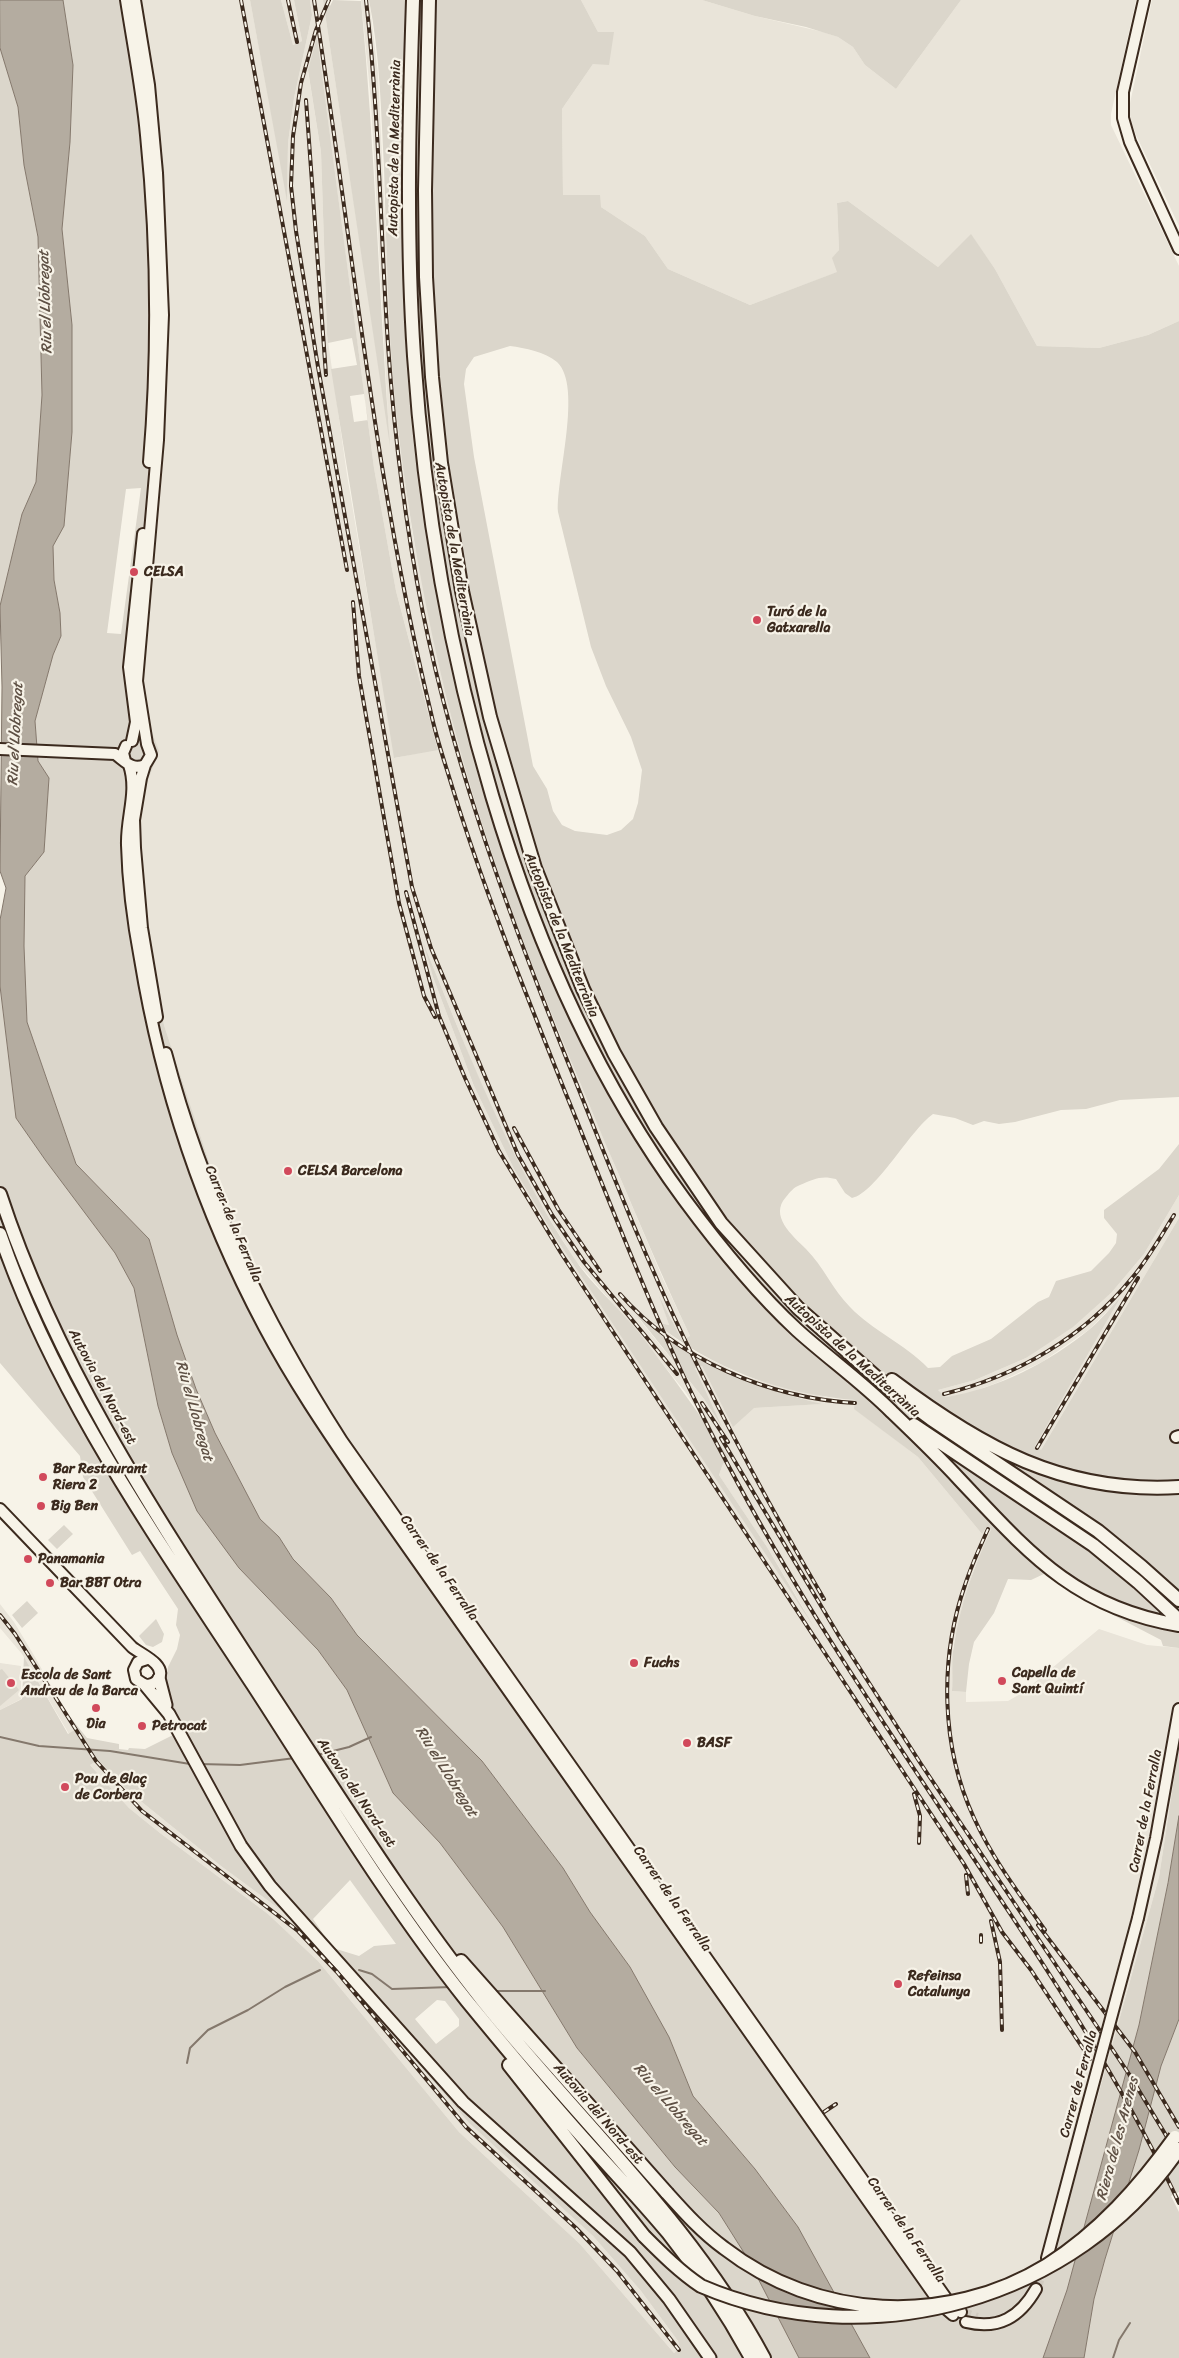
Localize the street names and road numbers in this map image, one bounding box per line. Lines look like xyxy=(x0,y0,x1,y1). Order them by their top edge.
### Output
street label: Autopista de la Mediterrània xyxy=(385,60,405,236)
street label: Autopista de la Mediterrània xyxy=(430,461,478,637)
street label: Autopista de la Mediterrània xyxy=(520,850,602,1020)
street label: Carrer de la Ferralla xyxy=(201,1163,265,1285)
street label: Autopista de la Mediterrània xyxy=(781,1291,923,1421)
street label: Autovia del Nord-est xyxy=(64,1326,140,1448)
street label: Carrer de la Ferralla xyxy=(396,1512,482,1624)
street label: Autovia del Nord-est xyxy=(313,1735,399,1851)
street label: Carrer de la Ferralla xyxy=(1126,1748,1166,1874)
street label: Carrer de la Ferralla xyxy=(629,1843,715,1955)
street label: Carrer de Ferralla xyxy=(1057,2029,1101,2139)
street label: Autovia del Nord-est xyxy=(549,2060,647,2168)
street label: Carrer de la Ferralla xyxy=(863,2174,949,2286)

